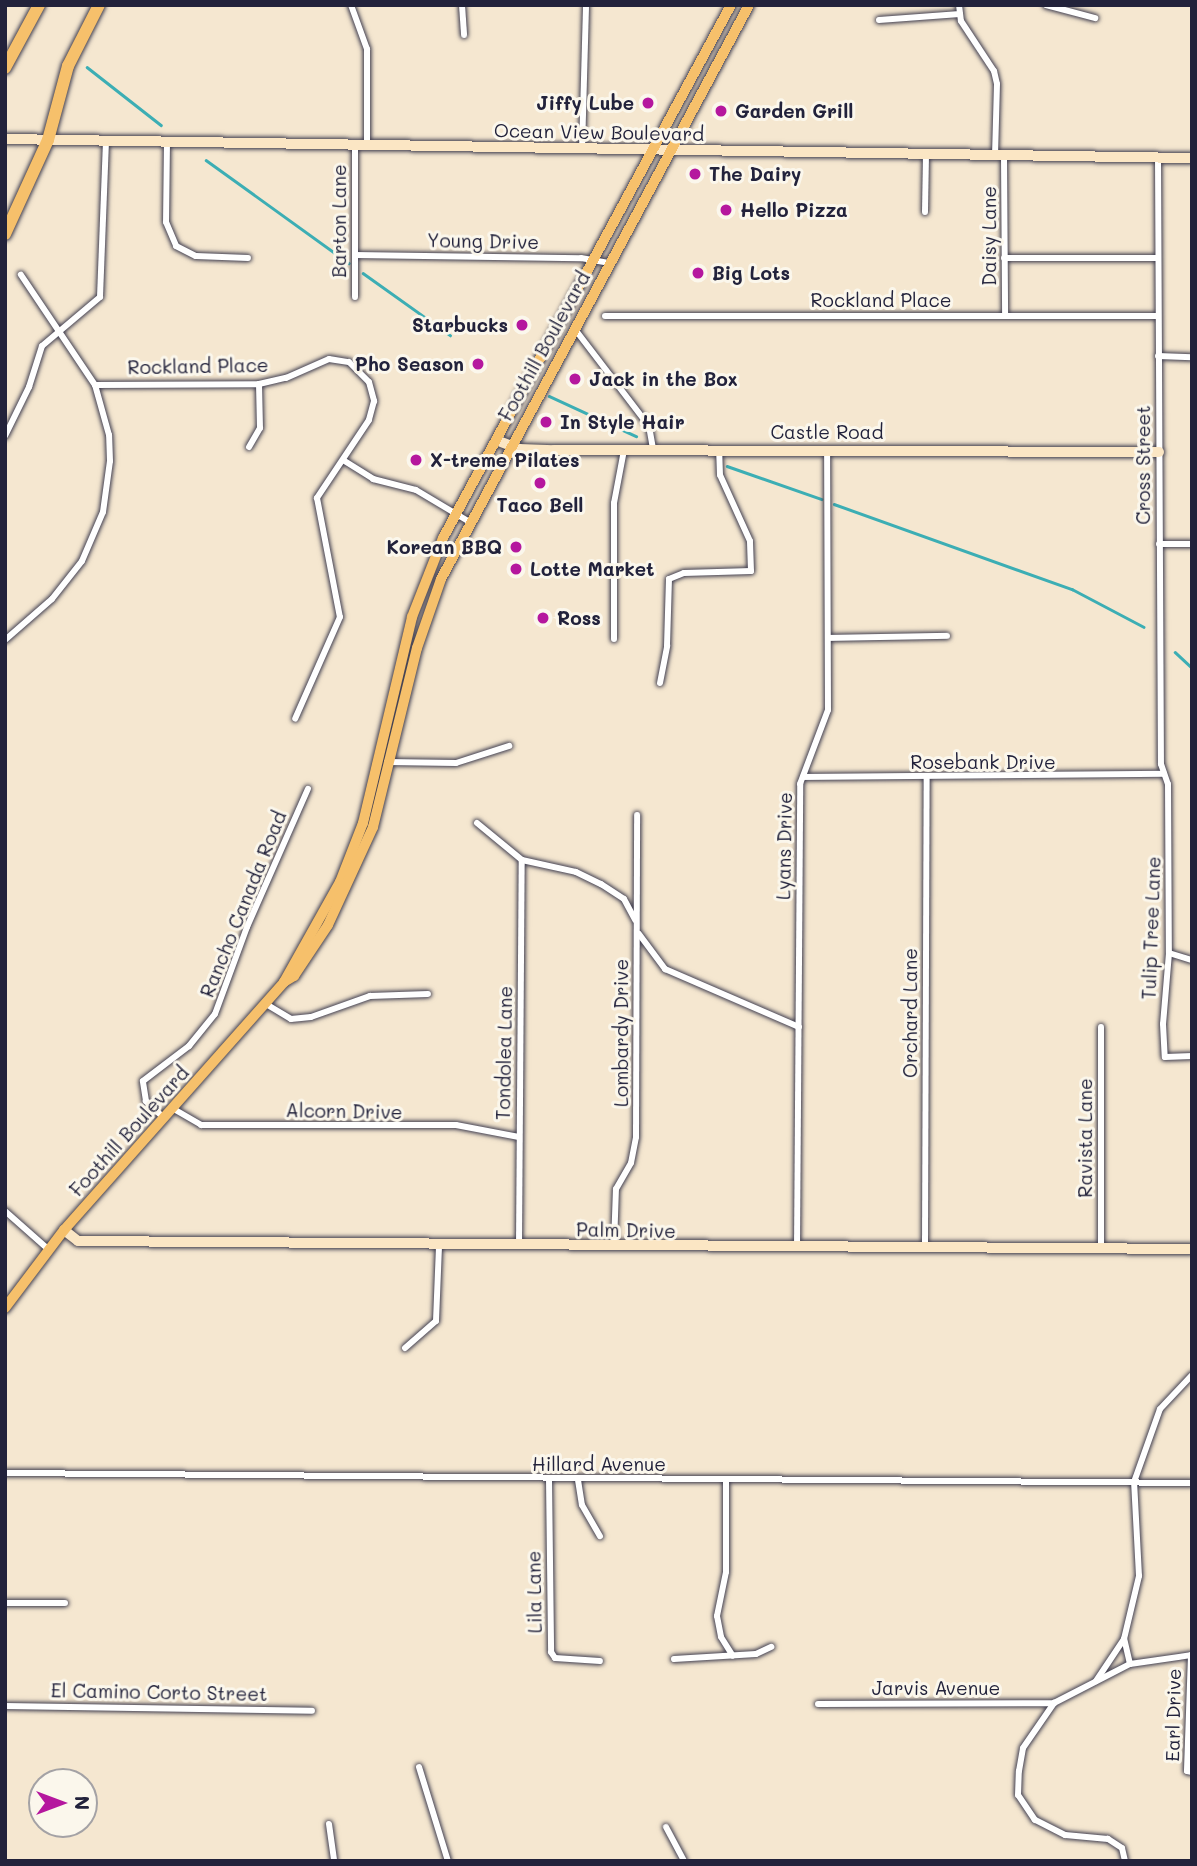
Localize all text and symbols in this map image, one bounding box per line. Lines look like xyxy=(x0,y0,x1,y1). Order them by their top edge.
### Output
place label: Jiffy Lube xyxy=(536,92,634,114)
marker: Jiffy Lube xyxy=(640,95,656,111)
place label: Garden Grill xyxy=(735,100,854,122)
marker: Garden Grill xyxy=(713,103,729,119)
street label: Ocean View Boulevard xyxy=(494,119,704,145)
place label: The Dairy xyxy=(709,163,801,185)
street label: Barton Lane xyxy=(328,164,350,278)
marker: The Dairy xyxy=(687,166,703,182)
street label: Daisy Lane xyxy=(978,186,1000,286)
place label: Hello Pizza xyxy=(740,199,848,221)
marker: Hello Pizza xyxy=(718,202,734,218)
street label: Young Drive xyxy=(427,229,539,253)
place label: Big Lots xyxy=(712,262,790,284)
marker: Big Lots xyxy=(690,265,706,281)
street label: Foothill Boulevard xyxy=(494,267,594,425)
street label: Rockland Place xyxy=(810,289,952,311)
place label: Starbucks xyxy=(412,314,508,336)
marker: Starbucks xyxy=(514,317,530,333)
street label: Rockland Place xyxy=(127,353,269,379)
place label: Pho Season xyxy=(355,353,464,375)
marker: Pho Season xyxy=(470,356,486,372)
place label: Jack in the Box xyxy=(589,368,738,390)
marker: Jack in the Box xyxy=(567,371,583,387)
street label: Cross Street xyxy=(1132,405,1154,525)
place label: In Style Hair xyxy=(560,411,685,433)
marker: In Style Hair xyxy=(538,414,554,430)
street label: Castle Road xyxy=(771,421,883,443)
place label: X-treme Pilates xyxy=(430,449,579,471)
marker: X-treme Pilates xyxy=(408,452,424,468)
marker: Taco Bell xyxy=(532,475,548,491)
place label: Taco Bell xyxy=(496,494,584,516)
place label: Korean BBQ xyxy=(386,536,502,558)
marker: Korean BBQ xyxy=(508,539,524,555)
place label: Lotte Market xyxy=(530,558,655,580)
marker: Lotte Market xyxy=(508,561,524,577)
place label: Ross xyxy=(557,607,601,629)
marker: Ross xyxy=(535,610,551,626)
street label: Rosebank Drive xyxy=(910,751,1056,773)
street label: Lyans Drive xyxy=(772,792,796,900)
street label: Rancho Canada Road xyxy=(195,808,291,1000)
street label: Tulip Tree Lane xyxy=(1137,856,1165,1000)
street label: Orchard Lane xyxy=(899,948,921,1078)
street label: Lombardy Drive xyxy=(610,959,632,1107)
street label: Tondolea Lane xyxy=(491,986,517,1120)
street label: Foothill Boulevard xyxy=(65,1061,193,1201)
street label: Ravista Lane xyxy=(1074,1078,1096,1198)
street label: Alcorn Drive xyxy=(285,1099,403,1123)
street label: Palm Drive xyxy=(576,1218,676,1242)
street label: Hillard Avenue xyxy=(532,1453,666,1475)
street label: Lila Lane xyxy=(522,1551,546,1633)
street label: Earl Drive xyxy=(1161,1668,1185,1762)
street label: Jarvis Avenue xyxy=(872,1677,1000,1699)
street label: El Camino Corto Street xyxy=(51,1679,267,1705)
north arrow xyxy=(28,1768,98,1838)
text: N xyxy=(70,1796,95,1810)

